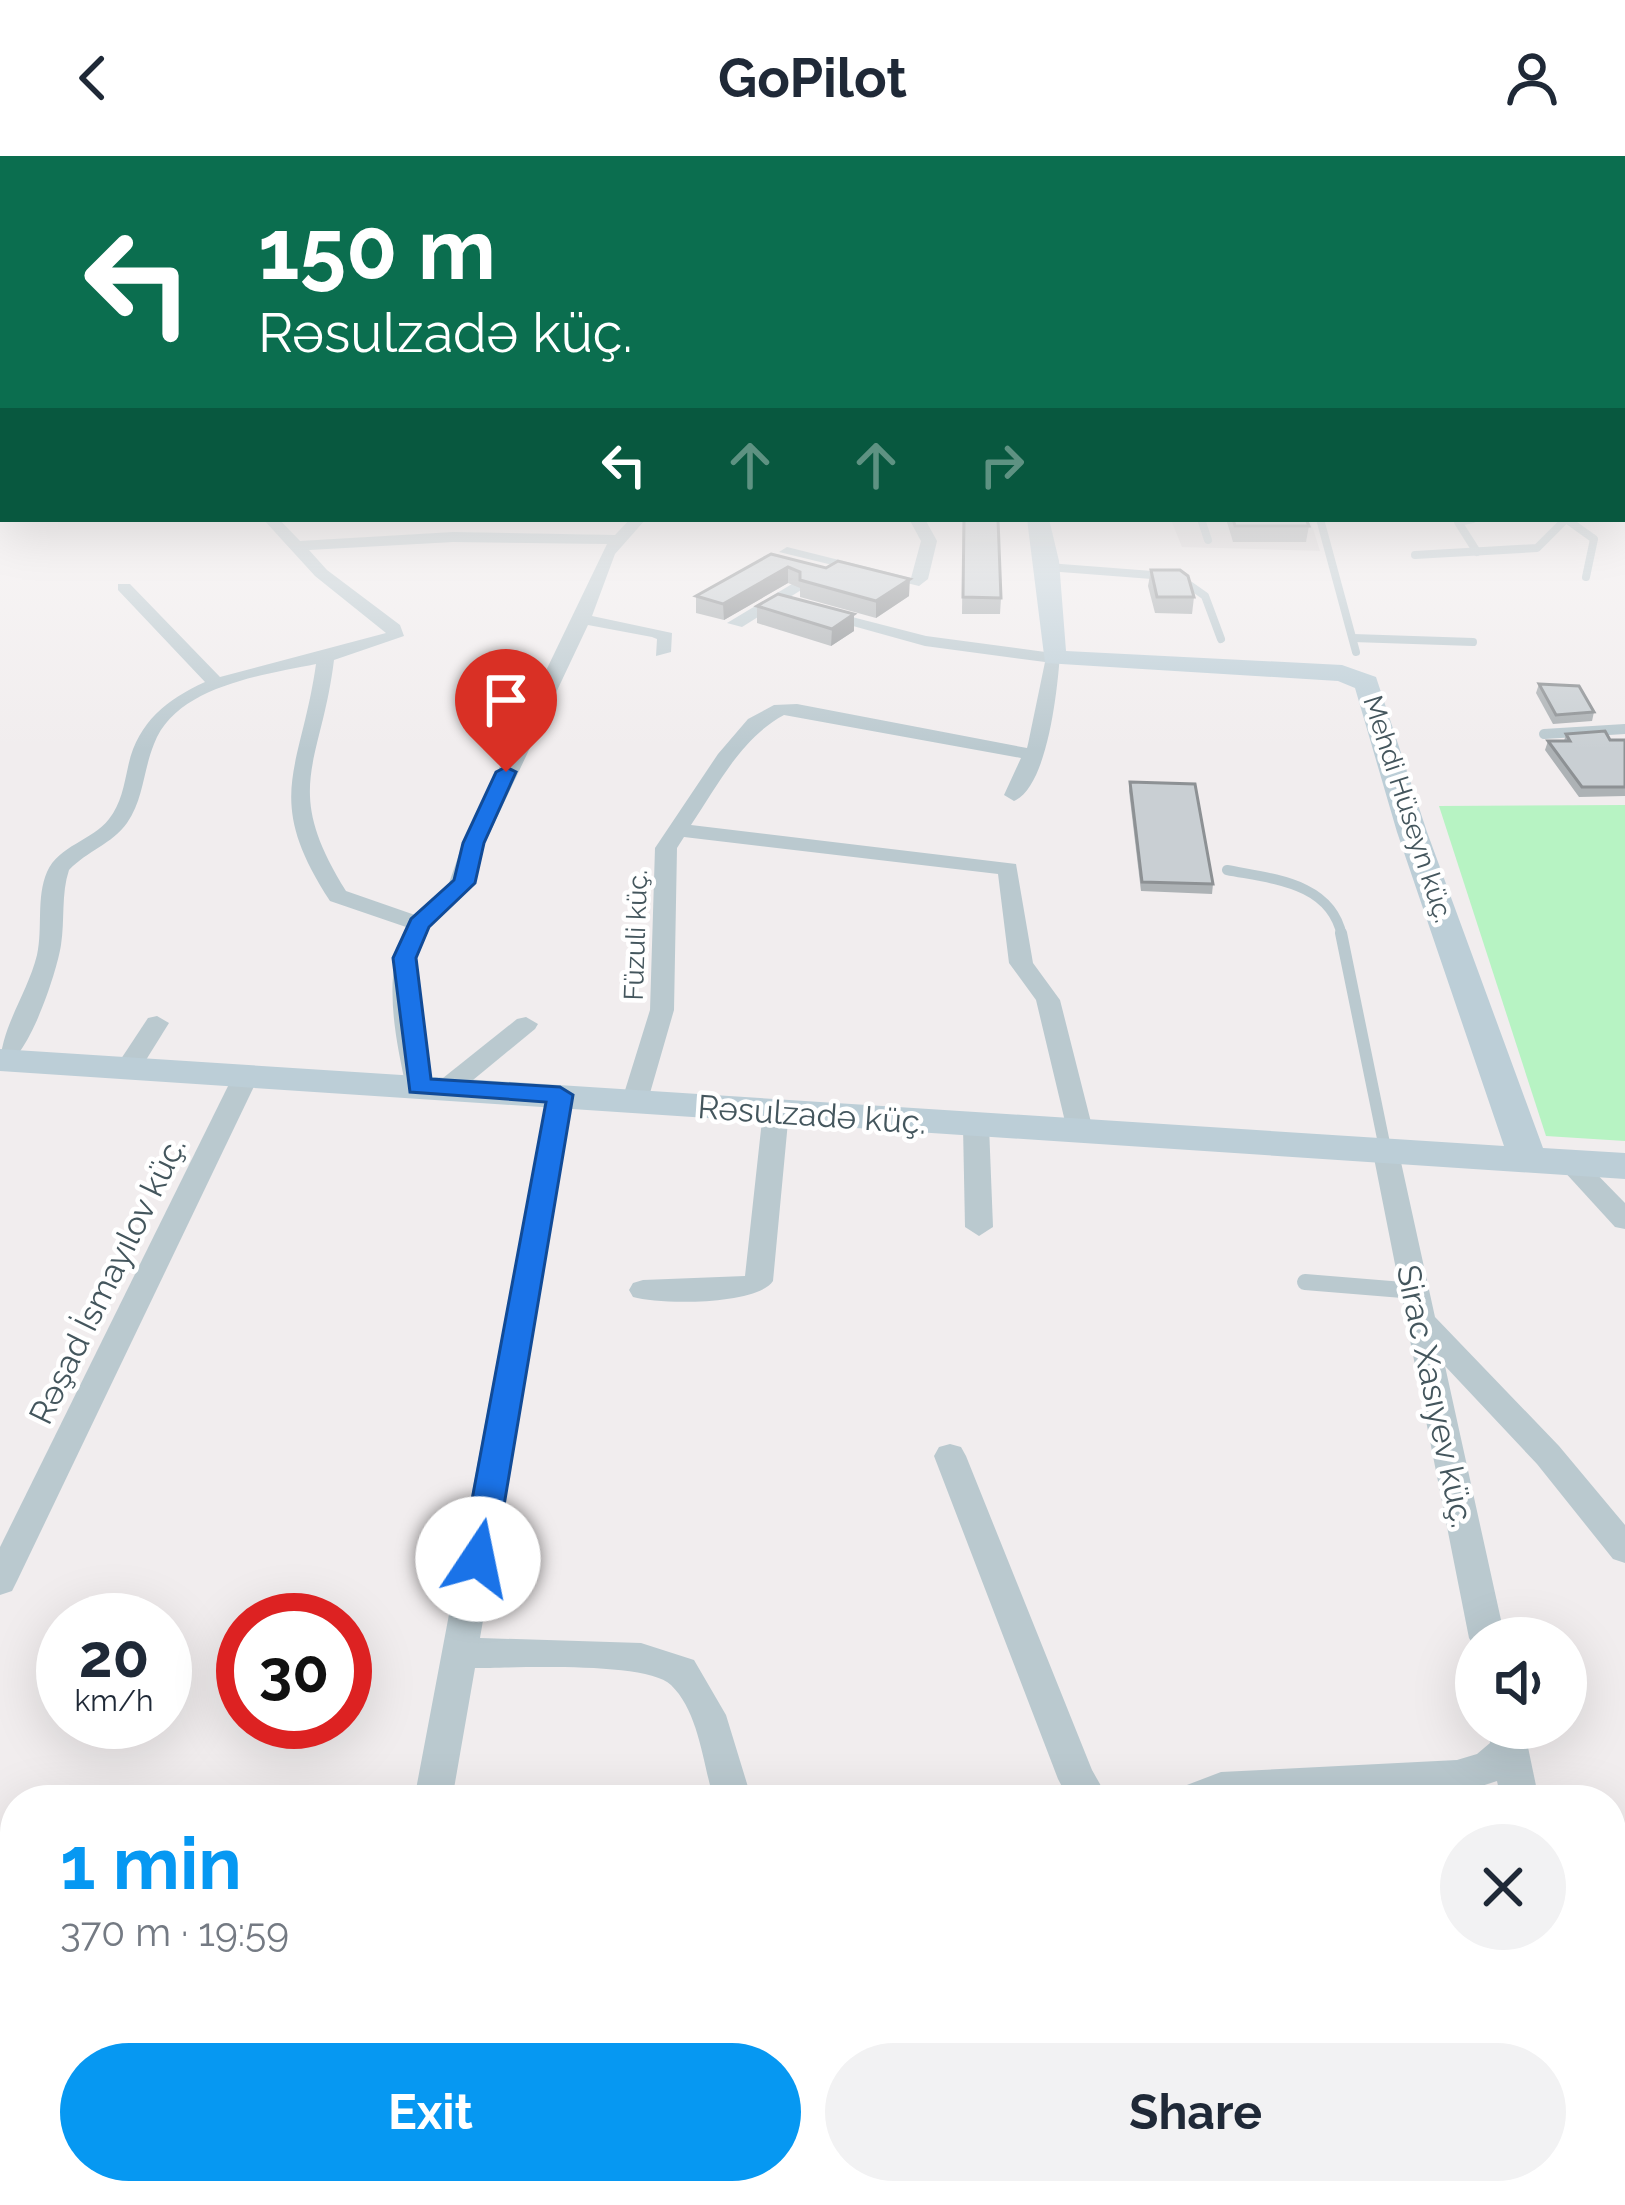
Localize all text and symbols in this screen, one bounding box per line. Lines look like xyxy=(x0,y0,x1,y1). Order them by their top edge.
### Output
icon: back xyxy=(60,45,126,111)
icon: person xyxy=(1499,45,1565,111)
text: GoPilot xyxy=(718,46,907,110)
text: 150 m xyxy=(258,200,496,299)
icon: left xyxy=(60,204,216,360)
text: Rəsulzadə küç. xyxy=(258,301,633,365)
icon: left xyxy=(591,432,657,498)
icon: ahead xyxy=(717,432,783,498)
icon: ahead xyxy=(843,432,909,498)
icon: right xyxy=(969,432,1035,498)
pin xyxy=(455,649,557,772)
icon: arrive xyxy=(473,667,539,733)
street label: Mehdi Hüseyn küç. xyxy=(1357,692,1460,926)
street label: Füzuli küç. xyxy=(618,869,653,1001)
street label: Rəsulzadə küç. xyxy=(696,1087,928,1142)
street label: Rəşad İsmayılov küç. xyxy=(20,1130,194,1430)
street label: Sirac Xasıyev küç. xyxy=(1389,1261,1482,1531)
position arrow xyxy=(415,1496,541,1622)
speed limit sign: 30 xyxy=(216,1593,372,1749)
map controls xyxy=(1455,1617,1587,1749)
button: sound xyxy=(1455,1617,1587,1749)
text: 20 xyxy=(79,1621,149,1691)
text: km/h xyxy=(74,1683,154,1718)
text: 1 min xyxy=(60,1821,242,1906)
button: close xyxy=(1440,1824,1566,1950)
text: 370 m · 19:59 xyxy=(60,1909,289,1955)
button: Exit xyxy=(60,2043,801,2181)
button: Share xyxy=(825,2043,1566,2181)

